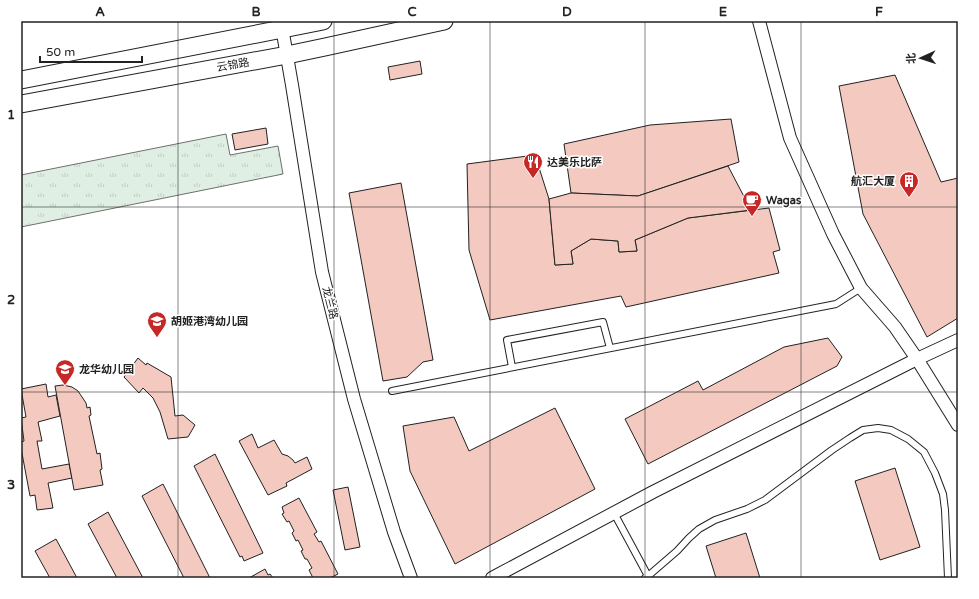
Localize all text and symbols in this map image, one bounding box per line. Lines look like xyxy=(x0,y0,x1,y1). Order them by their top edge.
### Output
text: A xyxy=(95,4,105,20)
text: B xyxy=(251,4,261,20)
text: C xyxy=(407,4,417,20)
text: D xyxy=(562,4,572,20)
text: E xyxy=(719,4,727,20)
text: F xyxy=(875,4,883,20)
scale bar xyxy=(40,38,142,64)
north arrow xyxy=(901,38,941,78)
text: 50 m xyxy=(46,45,75,59)
text: 北 xyxy=(905,53,918,64)
street label: 云锦路 xyxy=(216,56,250,74)
text: 1 xyxy=(7,107,15,123)
restaurant icon: 达美乐比萨 xyxy=(522,151,544,179)
place label: 达美乐比萨 xyxy=(547,156,602,169)
building icon: 航汇大厦 xyxy=(898,170,920,198)
place label: 航汇大厦 xyxy=(851,175,895,188)
cafe icon: Wagas xyxy=(741,189,763,217)
place label: Wagas xyxy=(766,194,802,208)
street label: 龙兰路 xyxy=(320,285,340,321)
text: 2 xyxy=(7,292,15,308)
school or university icon: 胡姬港湾幼儿园 xyxy=(146,310,168,338)
place label: 胡姬港湾幼儿园 xyxy=(171,315,248,328)
school or university icon: 龙华幼儿园 xyxy=(54,358,76,386)
place label: 龙华幼儿园 xyxy=(79,363,134,376)
text: 3 xyxy=(7,477,15,493)

